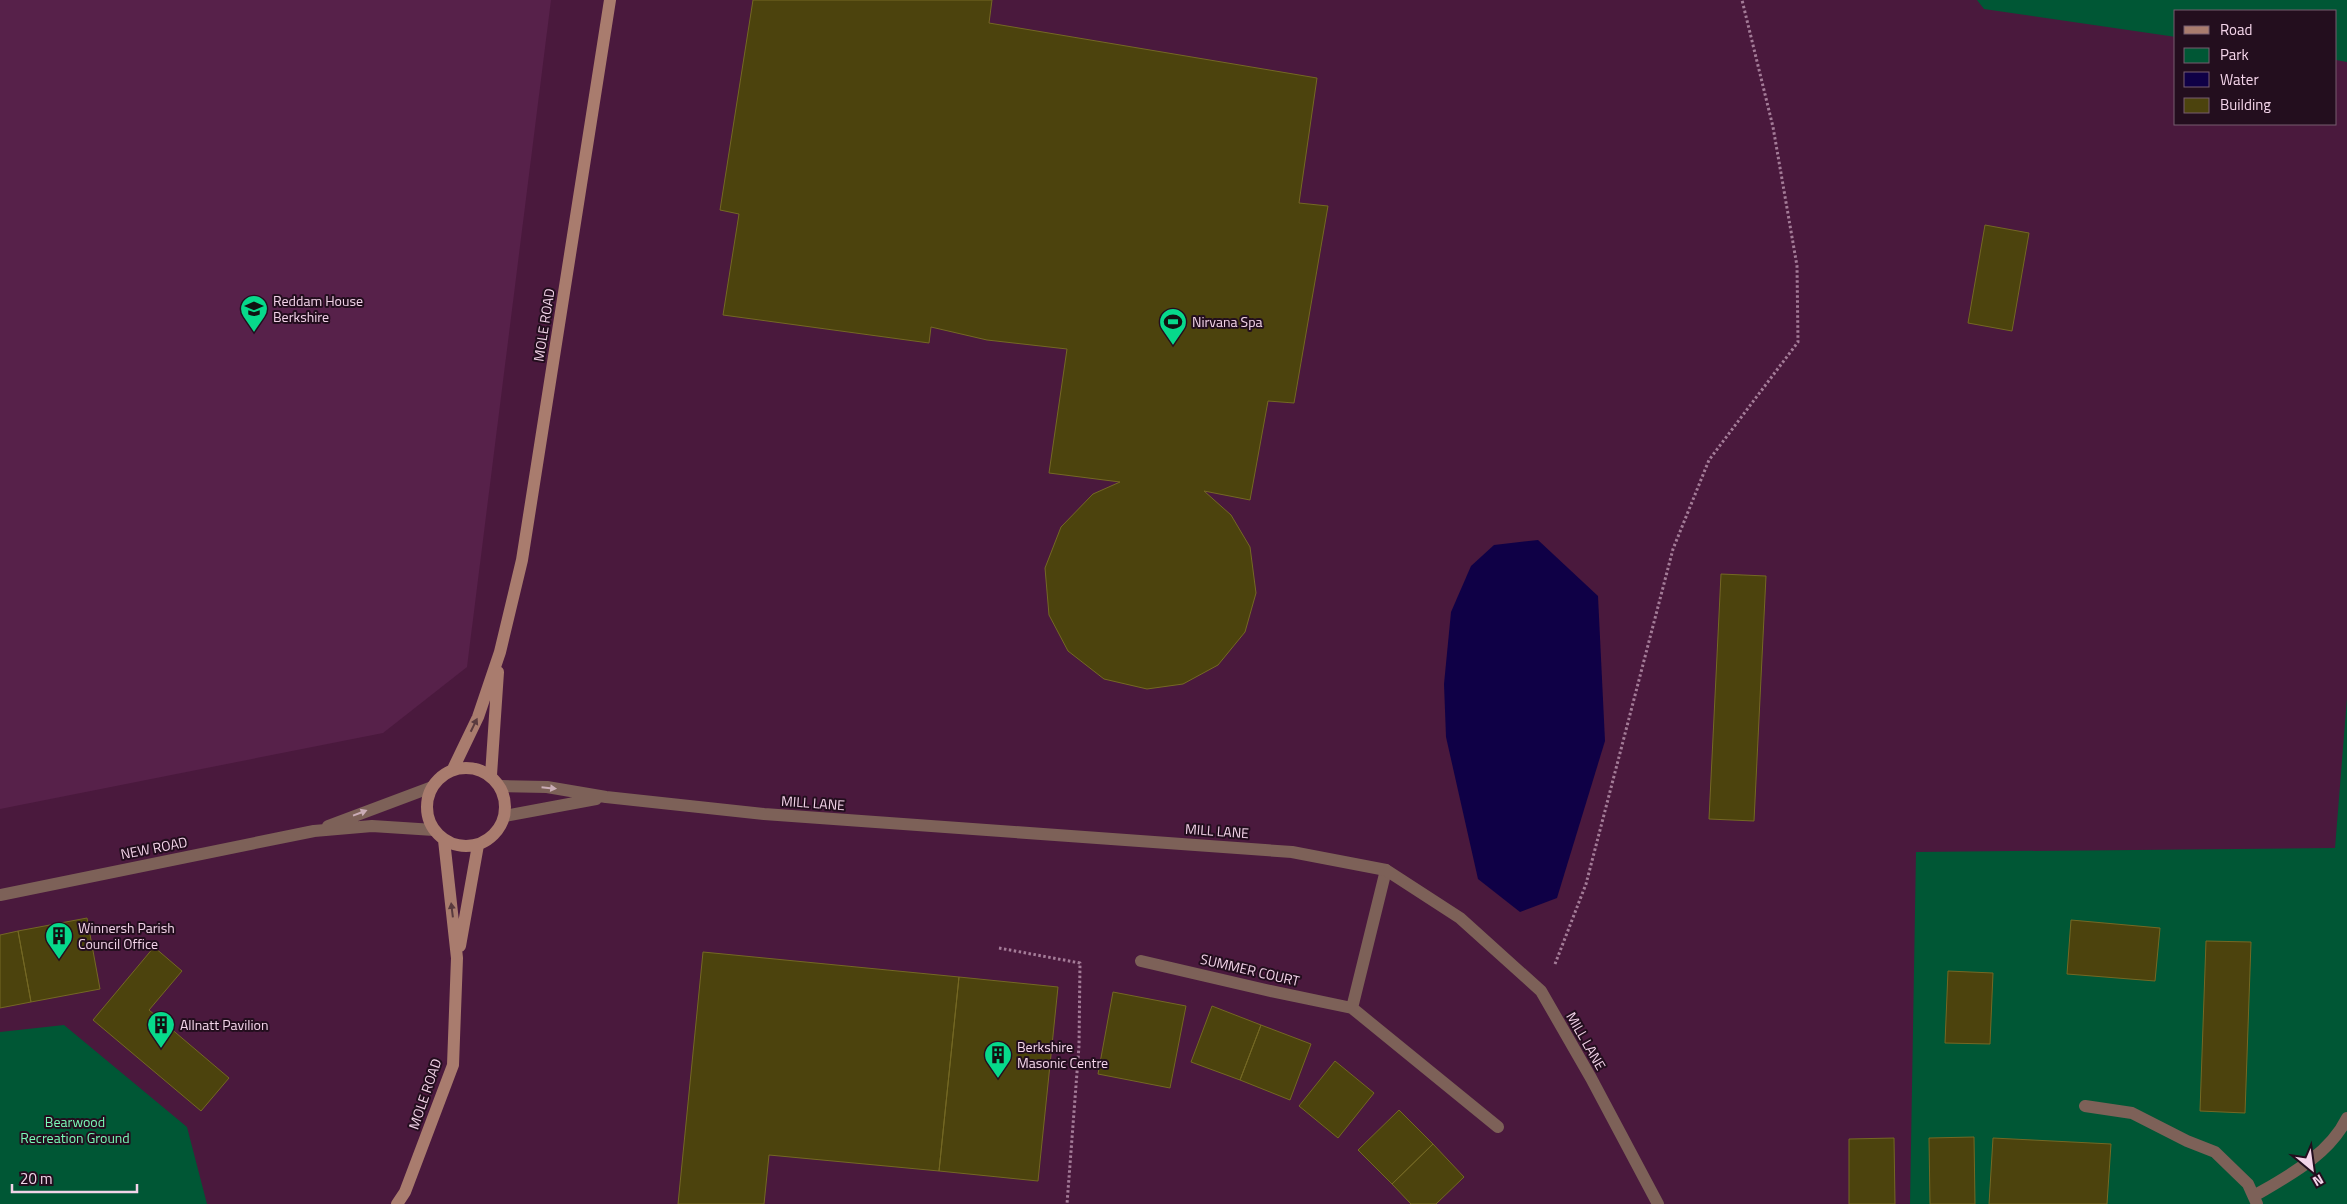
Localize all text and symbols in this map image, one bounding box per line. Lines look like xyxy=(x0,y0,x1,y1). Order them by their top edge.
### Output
legend xyxy=(2174,10,2337,125)
text: Road xyxy=(2220,18,2252,41)
text: Park xyxy=(2220,43,2249,66)
text: Water xyxy=(2220,68,2259,91)
text: Building xyxy=(2220,93,2271,116)
street label: MOLE ROAD xyxy=(527,287,560,363)
place label: Reddam House Berkshire xyxy=(273,290,363,327)
school or university icon: Reddam House Berkshire xyxy=(239,294,269,333)
sports icon: Nirvana Spa xyxy=(1158,307,1188,346)
place label: Nirvana Spa xyxy=(1192,311,1263,332)
one-way arrow xyxy=(470,718,479,733)
one-way arrow xyxy=(541,784,557,792)
street label: MILL LANE xyxy=(780,790,846,815)
one-way arrow xyxy=(353,809,367,817)
street label: MILL LANE xyxy=(1184,818,1250,843)
street label: NEW ROAD xyxy=(119,831,189,864)
one-way arrow xyxy=(448,902,456,918)
place label: Winnersh Parish Council Office xyxy=(78,917,175,954)
building icon: Winnersh Parish Council Office xyxy=(44,921,74,960)
street label: SUMMER COURT xyxy=(1198,948,1302,991)
street label: MILL LANE xyxy=(1561,1008,1612,1074)
building icon: Allnatt Pavilion xyxy=(146,1010,176,1049)
place label: Allnatt Pavilion xyxy=(180,1014,268,1035)
place label: Berkshire Masonic Centre xyxy=(1017,1036,1108,1073)
building icon: Berkshire Masonic Centre xyxy=(983,1040,1013,1079)
street label: MOLE ROAD xyxy=(403,1056,446,1132)
park label: Bearwood Recreation Ground xyxy=(20,1111,130,1148)
north arrow xyxy=(2287,1144,2337,1194)
scale bar xyxy=(12,1162,138,1194)
text: 20 m xyxy=(20,1167,53,1190)
text: N xyxy=(2309,1169,2328,1192)

